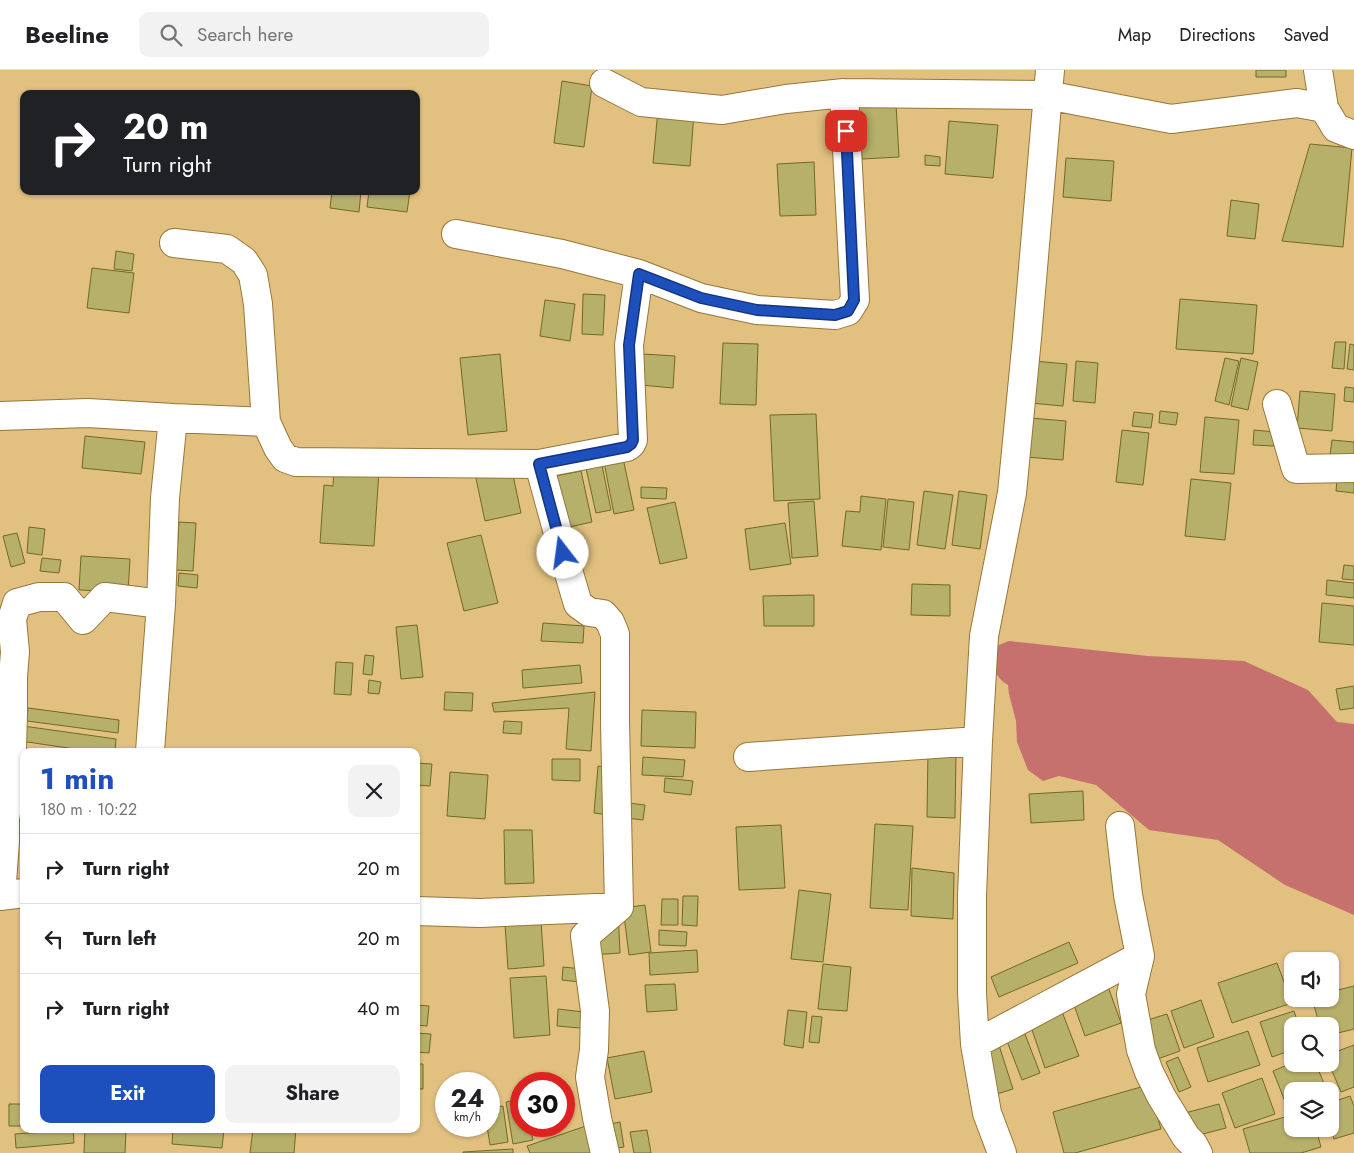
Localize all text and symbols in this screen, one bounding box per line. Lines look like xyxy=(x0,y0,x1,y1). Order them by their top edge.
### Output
search box xyxy=(139,12,489,57)
text: Beeline xyxy=(25,17,109,52)
icon: search xyxy=(157,21,185,49)
text: Search here xyxy=(197,21,293,48)
text: Map xyxy=(1118,22,1151,48)
text: Directions xyxy=(1179,22,1255,48)
text: Saved xyxy=(1283,22,1329,48)
text: 20 m xyxy=(123,102,208,152)
icon: right xyxy=(40,110,105,175)
pin xyxy=(825,110,867,152)
icon: arrive xyxy=(832,117,860,145)
text: Turn right xyxy=(123,148,211,180)
position arrow xyxy=(536,526,588,578)
text: 1 min xyxy=(40,757,114,800)
button: close xyxy=(348,765,400,817)
text: 180 m · 10:22 xyxy=(40,798,137,821)
icon: right xyxy=(40,855,68,883)
text: Turn right xyxy=(83,855,169,882)
text: 20 m xyxy=(357,855,400,882)
icon: left xyxy=(40,925,68,953)
text: Turn left xyxy=(83,925,156,952)
text: 20 m xyxy=(357,925,400,952)
map controls xyxy=(1284,952,1339,1137)
button: sound xyxy=(1284,952,1339,1007)
icon: right xyxy=(40,995,68,1023)
text: Turn right xyxy=(83,995,169,1022)
text: 40 m xyxy=(357,995,400,1022)
button: search xyxy=(1284,1017,1339,1072)
button: Exit xyxy=(40,1065,215,1123)
button: Share xyxy=(225,1065,400,1123)
speed limit sign: 30 xyxy=(510,1072,575,1137)
text: 24 xyxy=(451,1080,484,1116)
button: layers xyxy=(1284,1082,1339,1137)
text: km/h xyxy=(454,1108,481,1126)

